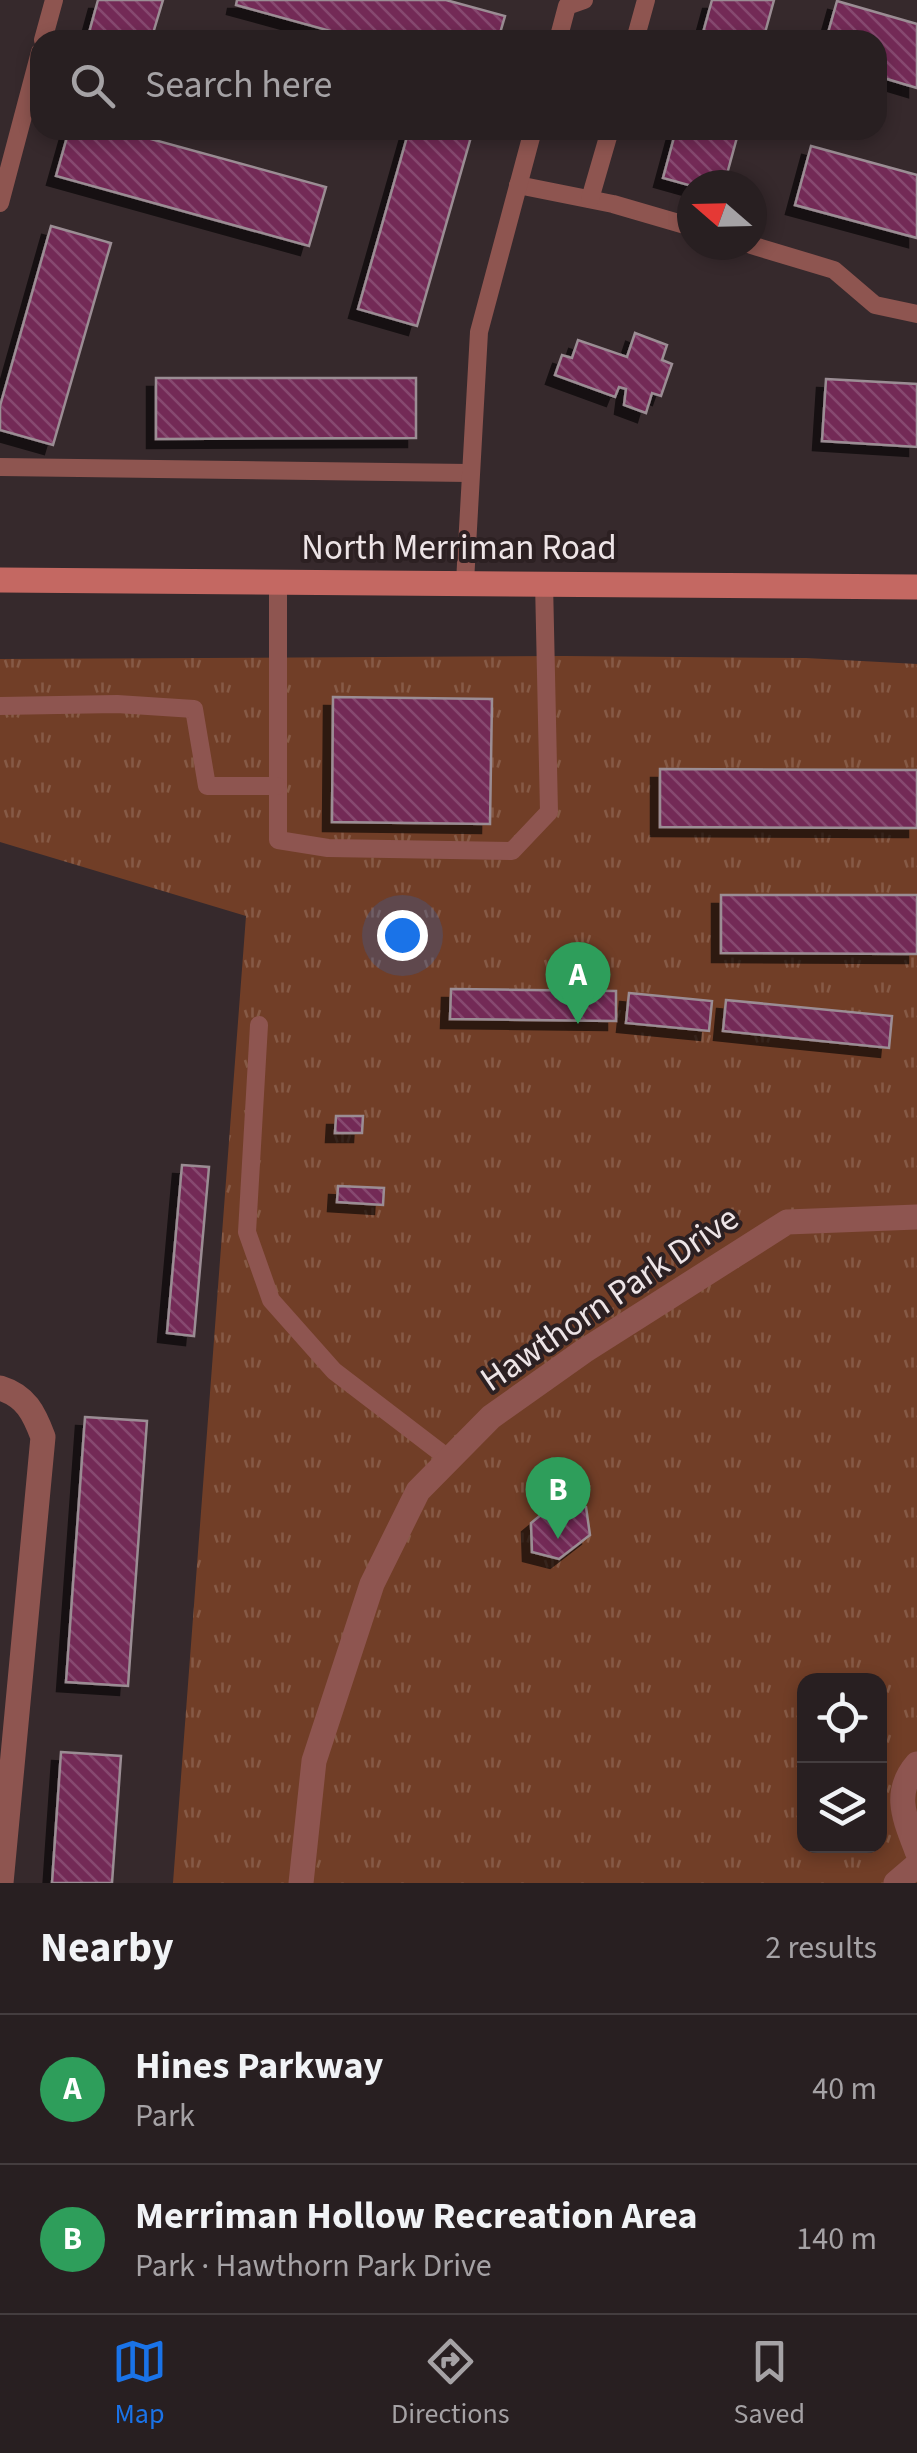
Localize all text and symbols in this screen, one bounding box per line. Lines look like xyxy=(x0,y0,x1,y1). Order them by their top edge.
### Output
search box xyxy=(30,30,887,140)
icon: search xyxy=(65,58,120,113)
text: Search here xyxy=(145,58,332,112)
north arrow xyxy=(677,170,767,260)
street label: North Merriman Road xyxy=(301,523,617,573)
your location xyxy=(377,910,428,961)
pin: A xyxy=(546,942,610,1024)
street label: Hawthorn Park Drive xyxy=(470,1194,749,1404)
pin: B xyxy=(526,1456,590,1539)
map controls xyxy=(797,1673,887,1853)
button: locate xyxy=(797,1673,887,1763)
button: layers xyxy=(797,1763,887,1853)
text: Nearby xyxy=(40,1918,174,1978)
text: 2 results xyxy=(765,1925,877,1971)
text: Hines Parkway xyxy=(135,2039,383,2093)
text: A xyxy=(63,2066,82,2112)
text: 40 m xyxy=(812,2066,877,2112)
text: Park xyxy=(135,2093,195,2139)
text: Merriman Hollow Recreation Area xyxy=(135,2189,698,2243)
text: B xyxy=(63,2216,82,2262)
text: 140 m xyxy=(796,2216,877,2262)
text: Park · Hawthorn Park Drive xyxy=(135,2243,492,2289)
tab: Map xyxy=(112,2334,167,2434)
tab: Directions xyxy=(391,2334,510,2434)
tab: Saved xyxy=(734,2334,805,2434)

